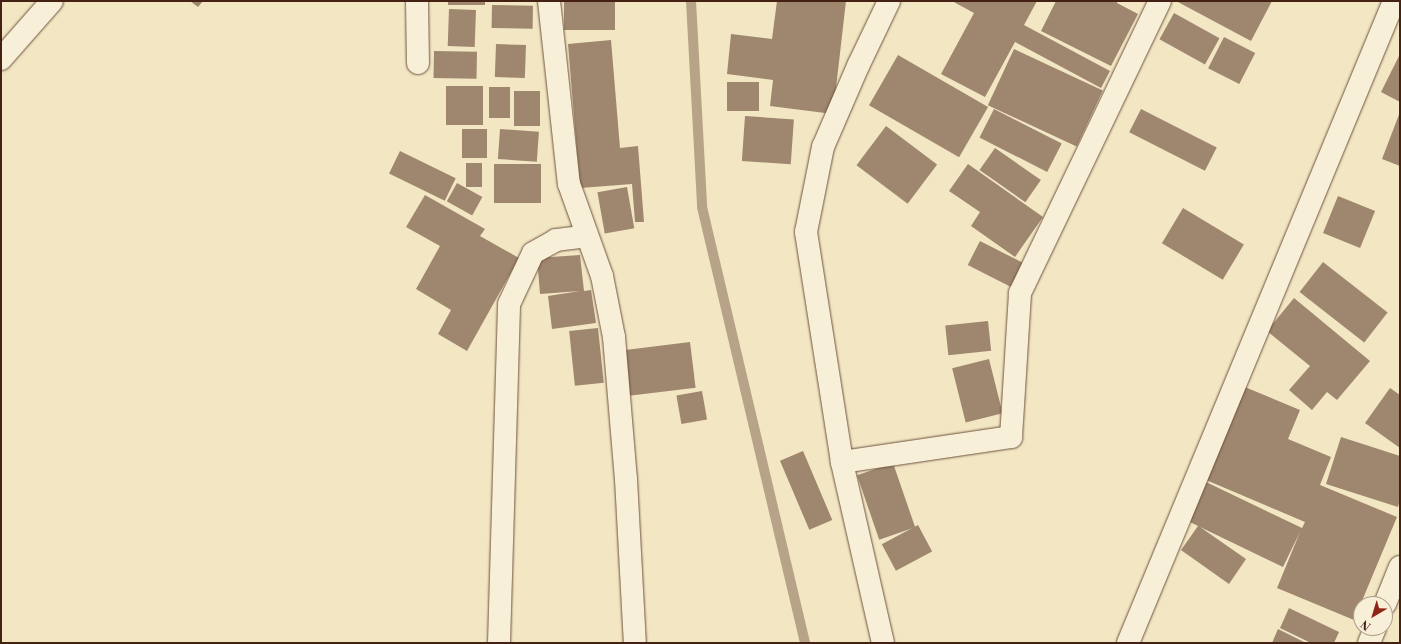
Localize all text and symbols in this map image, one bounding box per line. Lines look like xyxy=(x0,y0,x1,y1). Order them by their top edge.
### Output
north arrow xyxy=(1353,596,1393,636)
text: N xyxy=(1358,616,1374,633)

